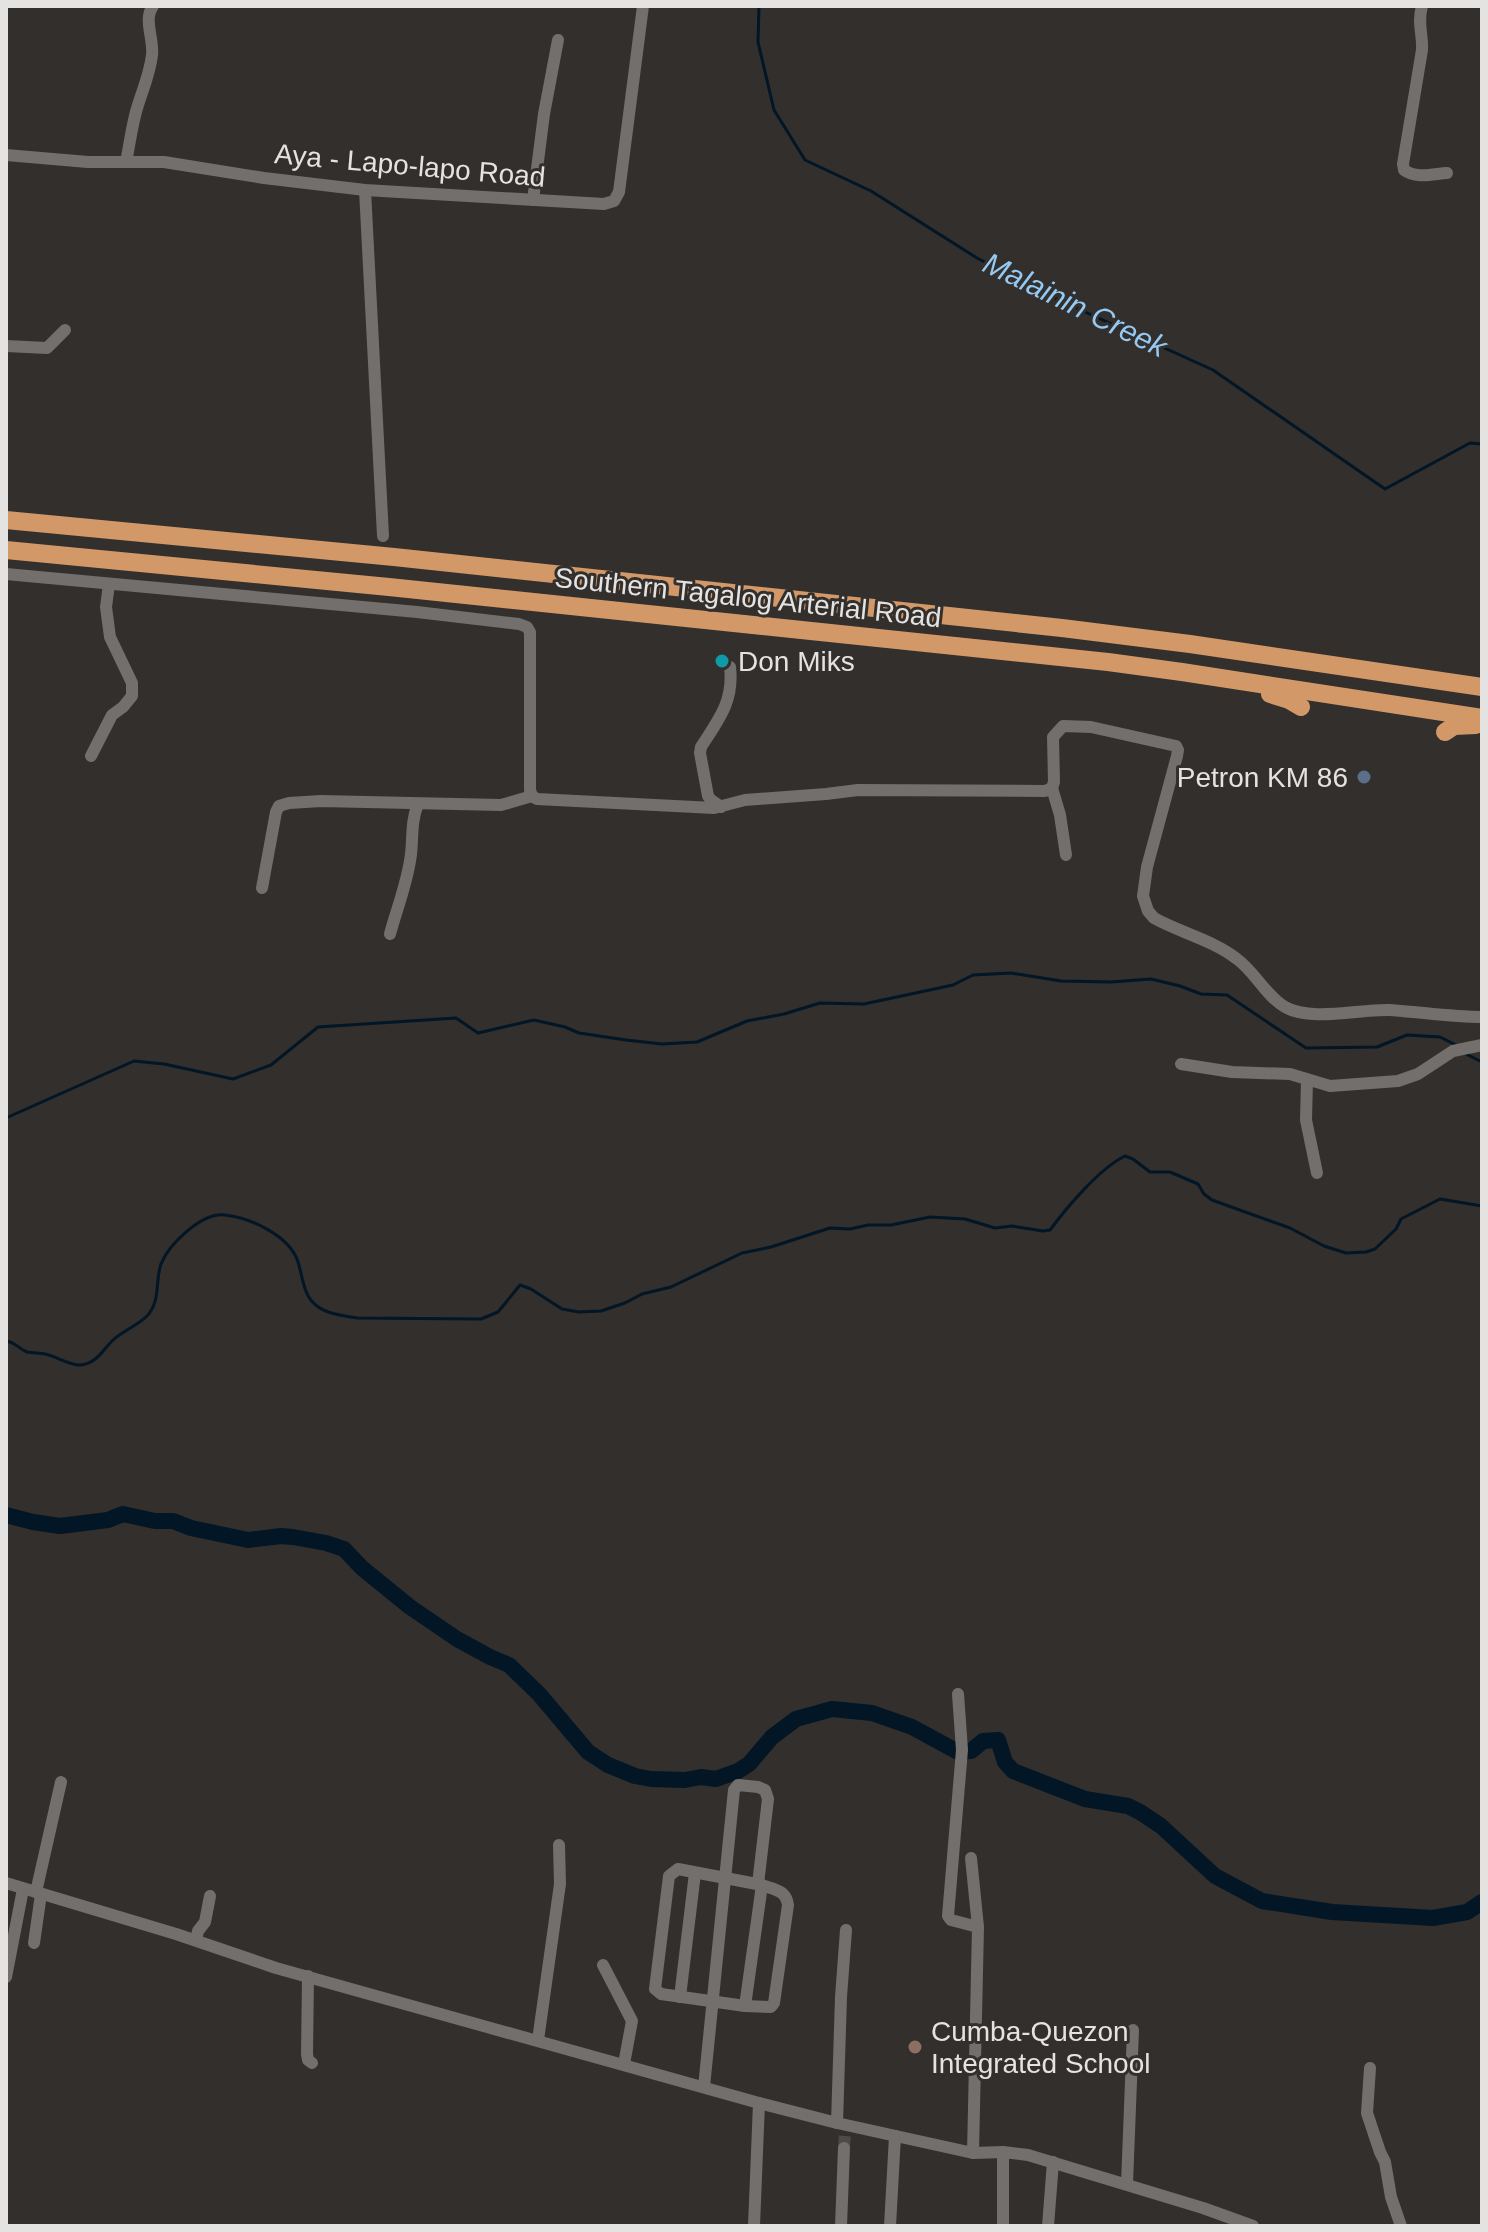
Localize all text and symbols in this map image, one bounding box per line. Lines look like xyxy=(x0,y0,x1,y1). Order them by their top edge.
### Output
street label: Aya - Lapo-lapo Road xyxy=(273,138,547,193)
water label: Malainin Creek xyxy=(978,246,1174,364)
street label: Southern Tagalog Arterial Road xyxy=(553,562,943,633)
place label: Don Miks xyxy=(738,646,855,677)
marker: Don Miks xyxy=(713,652,731,670)
place label: Petron KM 86 xyxy=(1177,762,1348,793)
marker: Petron KM 86 xyxy=(1355,768,1373,786)
place label: Cumba-Quezon Integrated School xyxy=(931,2016,1151,2079)
marker: Cumba-Quezon Integrated School xyxy=(906,2038,924,2056)

